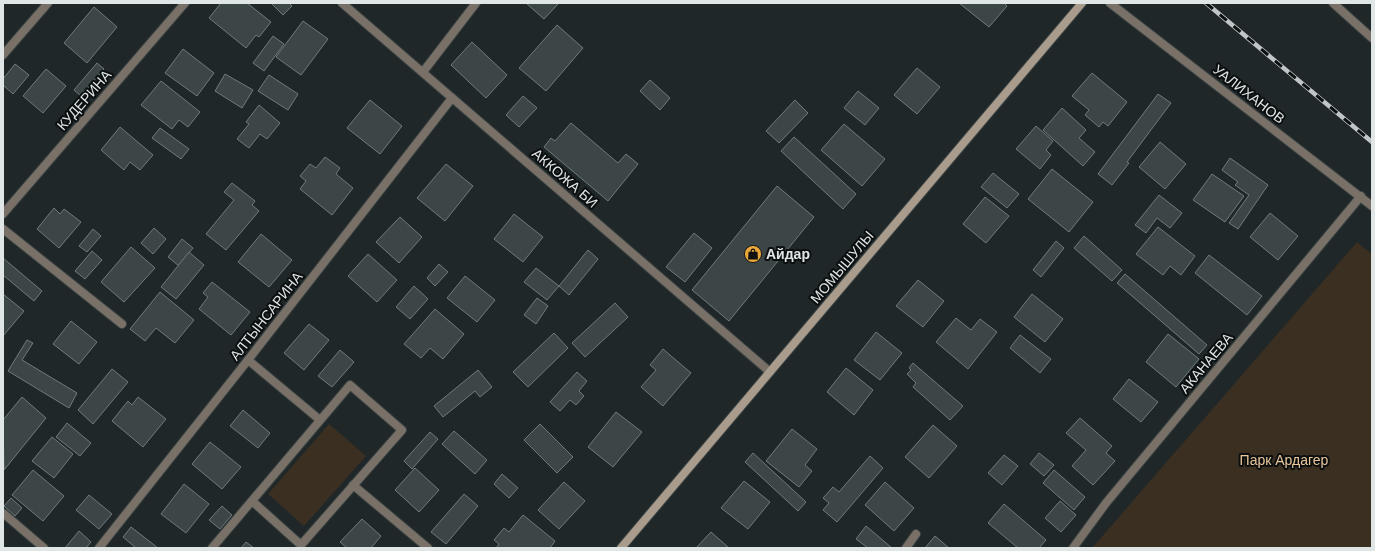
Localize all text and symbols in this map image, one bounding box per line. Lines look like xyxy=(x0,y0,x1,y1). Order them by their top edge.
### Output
street label: УАЛИХАНОВ xyxy=(1210,61,1288,127)
street label: КУДЕРИНА xyxy=(54,66,115,133)
street label: АККОЖА БИ xyxy=(529,145,601,211)
street label: МОМЫШУЛЫ xyxy=(807,228,877,306)
shop icon: Айдар xyxy=(743,244,763,264)
place label: Айдар xyxy=(766,246,810,262)
street label: АЛТЫНСАРИНА xyxy=(226,268,306,363)
street label: АКАНАЕВА xyxy=(1176,329,1236,396)
park label: Парк Ардагер xyxy=(1240,452,1329,468)

